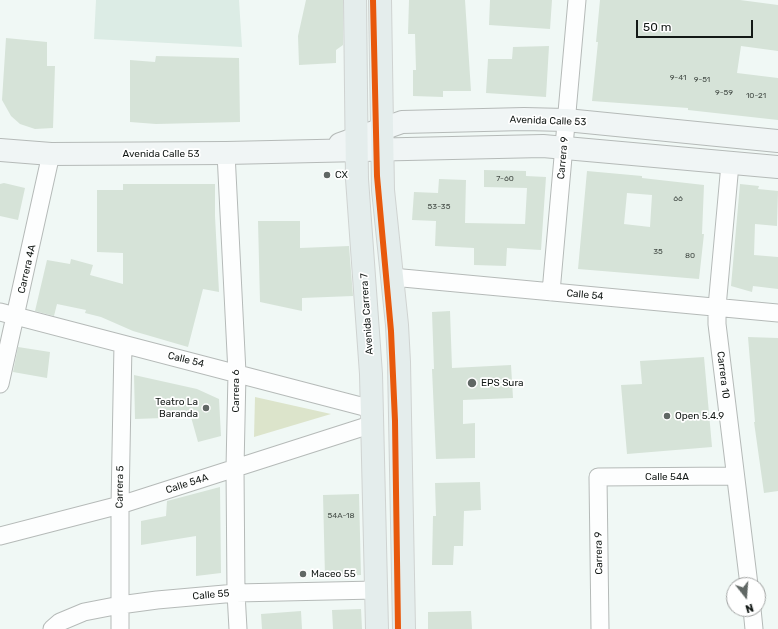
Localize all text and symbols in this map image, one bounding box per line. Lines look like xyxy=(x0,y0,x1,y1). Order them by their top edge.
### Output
scale bar xyxy=(638,12,755,38)
text: 50 m xyxy=(643,20,671,34)
house number: 9-41 xyxy=(670,73,686,83)
house number: 9-51 xyxy=(694,75,710,85)
house number: 9-59 xyxy=(715,88,733,98)
house number: 10-21 xyxy=(746,91,766,101)
street label: Avenida Calle 53 xyxy=(509,114,587,128)
street label: Carrera 9 xyxy=(555,136,571,180)
street label: Avenida Calle 53 xyxy=(123,148,199,160)
place label: CX xyxy=(335,169,348,181)
marker: CX xyxy=(322,170,332,180)
house number: 7-60 xyxy=(496,174,514,184)
house number: 66 xyxy=(673,194,683,204)
house number: 53-35 xyxy=(428,202,450,212)
street label: Carrera 4A xyxy=(16,243,38,295)
house number: 35 xyxy=(653,247,663,257)
house number: 80 xyxy=(685,251,695,261)
street label: Avenida Carrera 7 xyxy=(358,273,376,355)
street label: Calle 54 xyxy=(566,287,604,303)
street label: Calle 54 xyxy=(166,350,206,370)
street label: Carrera 10 xyxy=(714,351,732,399)
street label: Carrera 6 xyxy=(230,369,242,413)
marker: EPS Sura xyxy=(466,377,478,389)
place label: EPS Sura xyxy=(481,377,524,389)
place label: Teatro La Baranda xyxy=(155,396,198,420)
marker: Teatro La Baranda xyxy=(201,403,211,413)
place label: Open 5.4.9 xyxy=(675,410,724,422)
marker: Open 5.4.9 xyxy=(662,411,672,421)
street label: Carrera 5 xyxy=(114,465,126,509)
street label: Calle 54A xyxy=(645,471,689,483)
street label: Calle 54A xyxy=(164,472,210,496)
house number: 54A-18 xyxy=(328,511,354,521)
street label: Carrera 9 xyxy=(593,531,605,575)
place label: Maceo 55 xyxy=(311,568,356,580)
marker: Maceo 55 xyxy=(298,569,308,579)
north arrow xyxy=(726,577,766,617)
street label: Calle 55 xyxy=(192,587,230,603)
text: N xyxy=(744,601,755,615)

